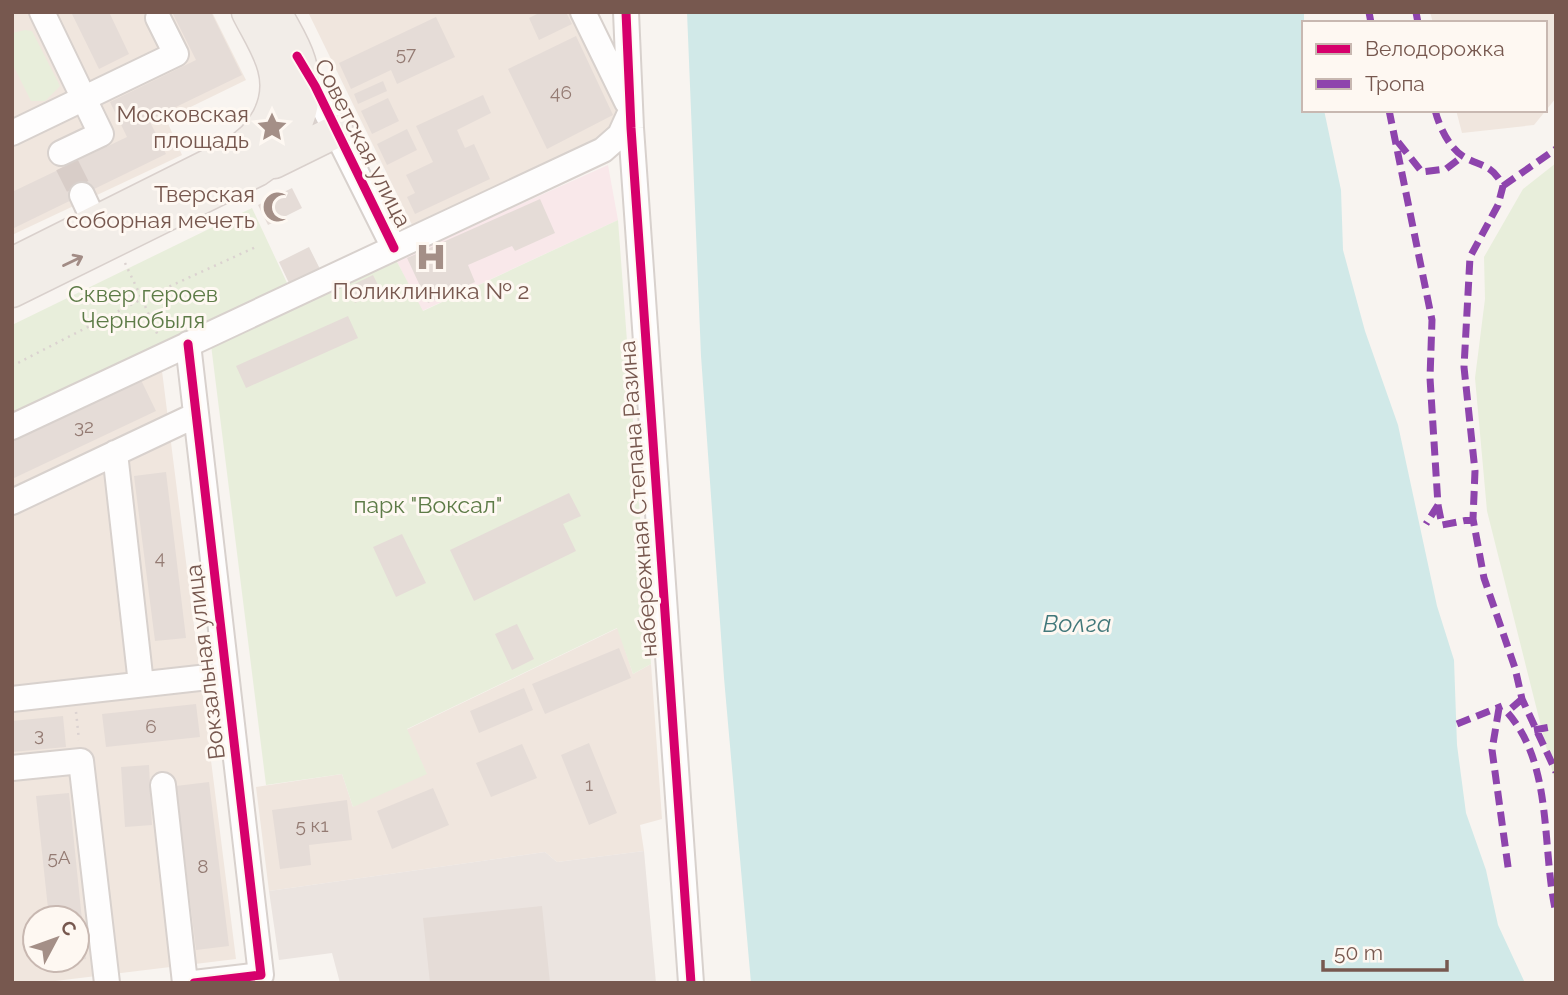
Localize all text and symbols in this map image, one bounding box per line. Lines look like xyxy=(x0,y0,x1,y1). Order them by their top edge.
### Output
legend xyxy=(1302,21,1547,112)
text: Велодорожка xyxy=(1365,36,1505,61)
house number: 57 xyxy=(396,42,416,64)
street label: Советская улица xyxy=(309,54,418,232)
text: Тропа xyxy=(1365,71,1425,96)
house number: 46 xyxy=(550,81,572,103)
place label: Московская площадь xyxy=(116,100,249,153)
place icon: Московская площадь xyxy=(255,110,289,144)
place label: Тверская соборная мечеть xyxy=(66,180,255,233)
mosque icon: Тверская соборная мечеть xyxy=(261,190,295,224)
hospital icon: Поликлиника № 2 xyxy=(414,240,448,274)
one-way arrow xyxy=(62,253,83,267)
place label: Поликлиника № 2 xyxy=(332,277,530,304)
park label: Сквер героев Чернобыля xyxy=(68,280,218,333)
street label: набережная Степана Разина xyxy=(613,340,662,658)
house number: 32 xyxy=(74,415,94,437)
park label: парк "Воксал" xyxy=(353,491,503,518)
house number: 4 xyxy=(155,546,165,568)
street label: Вокзальная улица xyxy=(179,563,230,761)
water label: Волга xyxy=(1043,609,1111,638)
house number: 6 xyxy=(145,715,157,737)
house number: 3 xyxy=(34,723,44,745)
house number: 1 xyxy=(585,773,593,795)
house number: 5 к1 xyxy=(295,814,329,836)
house number: 5А xyxy=(47,846,71,868)
house number: 8 xyxy=(197,855,209,877)
north arrow xyxy=(21,904,91,974)
text: С xyxy=(56,916,81,940)
scale bar xyxy=(1323,928,1447,972)
text: 50 m xyxy=(1334,940,1383,965)

